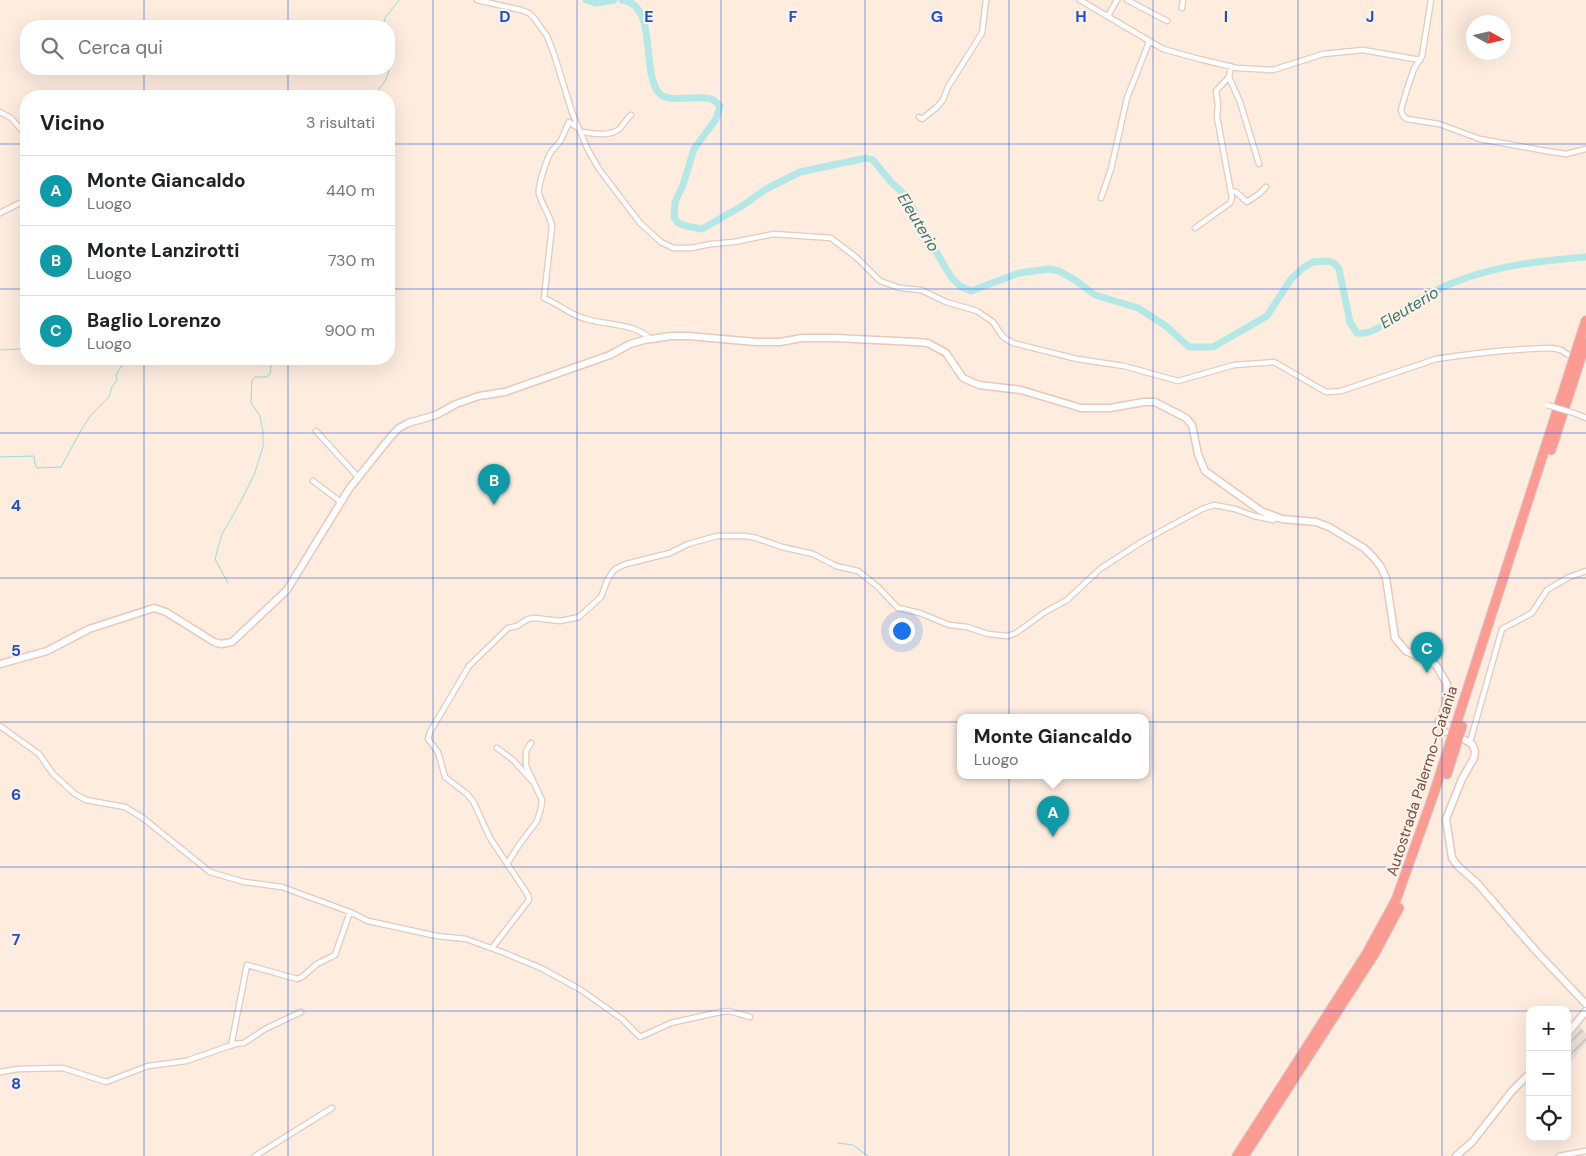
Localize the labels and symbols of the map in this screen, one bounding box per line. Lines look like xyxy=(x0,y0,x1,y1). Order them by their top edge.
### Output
text: D xyxy=(499,6,511,27)
text: E xyxy=(644,6,654,27)
text: F xyxy=(789,6,798,27)
text: G xyxy=(931,6,943,27)
text: H xyxy=(1075,6,1087,27)
text: I xyxy=(1224,6,1228,27)
text: J xyxy=(1366,6,1374,27)
north arrow xyxy=(1466,15,1511,60)
water label: Eleuterio xyxy=(893,189,944,256)
water label: Eleuterio xyxy=(1376,282,1443,333)
pin: B xyxy=(478,464,510,505)
text: 4 xyxy=(11,495,21,516)
your location xyxy=(889,618,915,644)
pin: C xyxy=(1411,632,1443,673)
text: 5 xyxy=(11,640,21,661)
street label: Autostrada Palermo-Catania xyxy=(1382,683,1462,879)
text: 6 xyxy=(11,784,21,805)
pin: A xyxy=(1037,796,1069,837)
text: 7 xyxy=(12,929,21,950)
text: 8 xyxy=(11,1073,21,1094)

